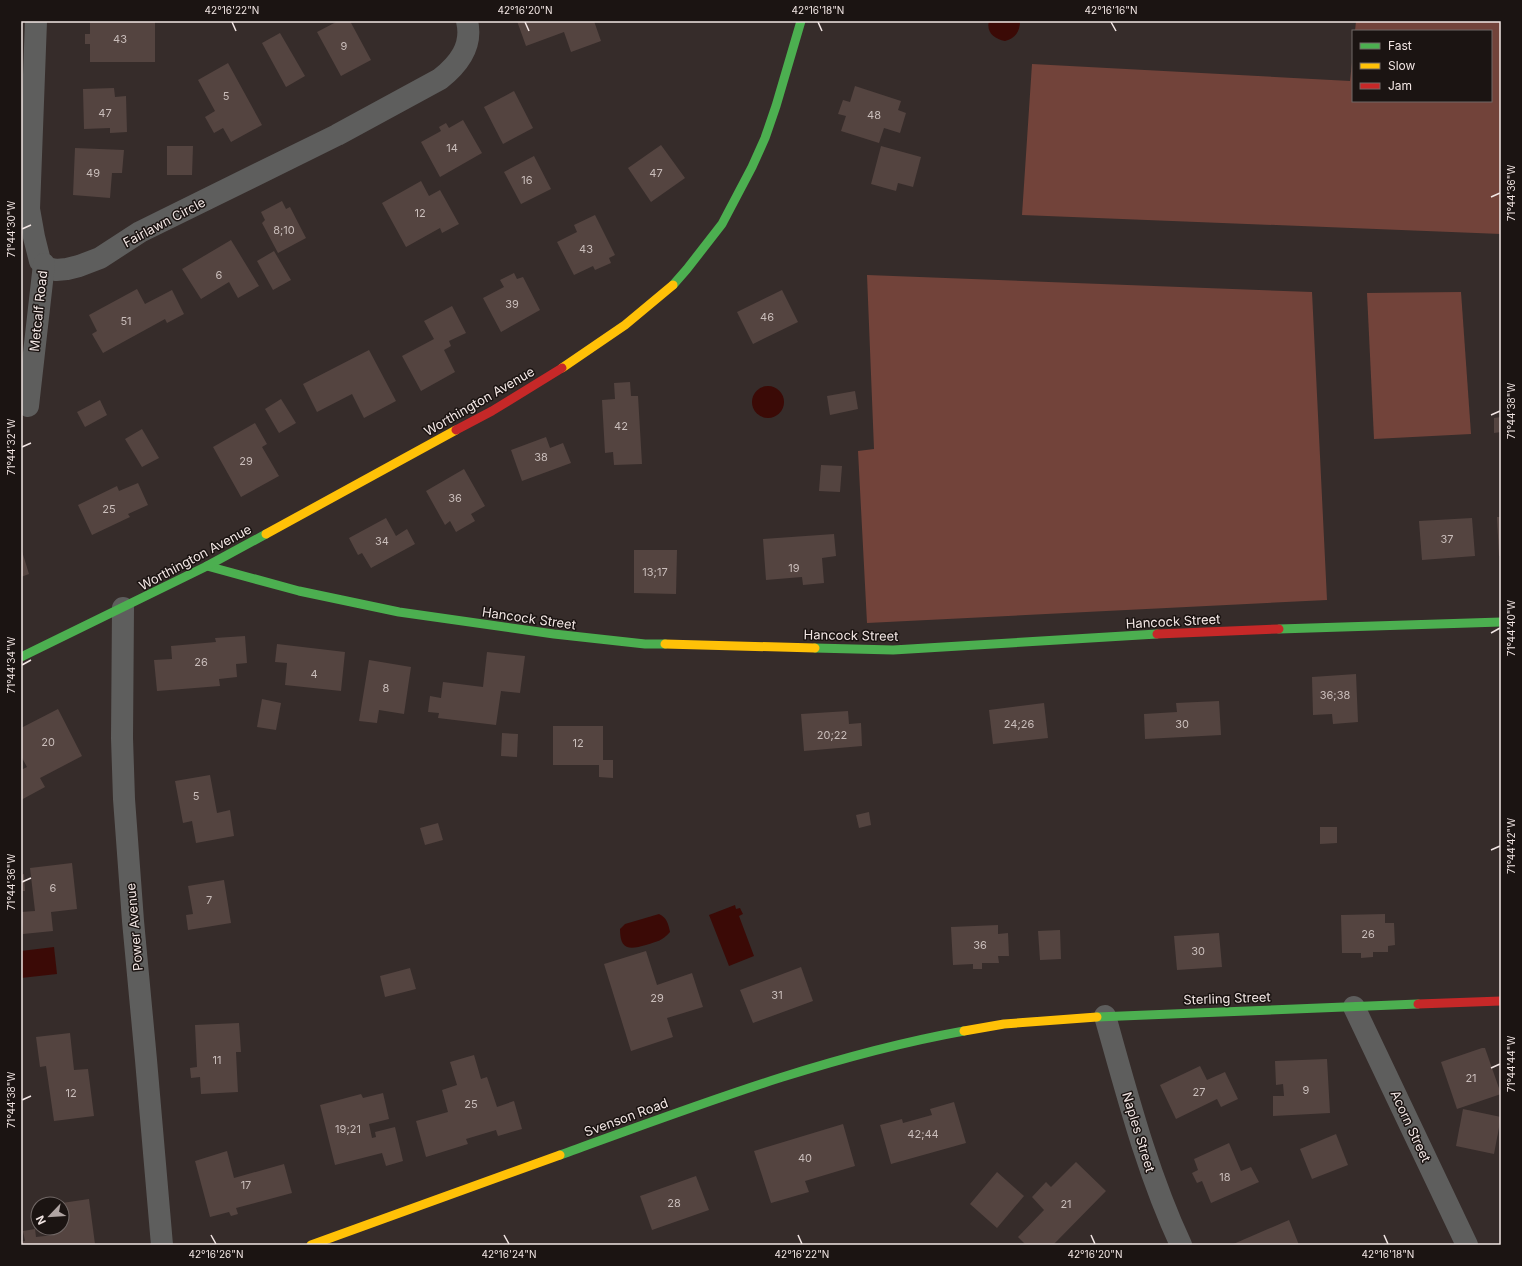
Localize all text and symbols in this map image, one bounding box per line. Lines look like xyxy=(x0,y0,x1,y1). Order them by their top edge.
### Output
text: 42°16'22"N xyxy=(205,4,259,16)
text: 42°16'20"N xyxy=(498,4,552,16)
text: 42°16'18"N xyxy=(792,4,844,16)
text: 42°16'16"N xyxy=(1085,4,1137,16)
legend xyxy=(1352,30,1492,102)
house number: 43 xyxy=(113,32,127,46)
text: Fast xyxy=(1388,38,1412,53)
house number: 9 xyxy=(341,39,348,53)
text: Slow xyxy=(1388,58,1416,73)
text: Jam xyxy=(1388,78,1412,93)
house number: 5 xyxy=(223,89,230,103)
house number: 47 xyxy=(98,106,112,120)
house number: 48 xyxy=(867,108,881,122)
house number: 14 xyxy=(446,141,458,155)
text: 71°44'36"W xyxy=(1505,165,1517,221)
house number: 49 xyxy=(86,166,100,180)
house number: 47 xyxy=(649,166,663,180)
house number: 16 xyxy=(521,173,533,187)
street label: Fairlawn Circle xyxy=(120,194,208,250)
text: 71°44'30"W xyxy=(5,200,17,257)
house number: 12 xyxy=(414,206,426,220)
house number: 8;10 xyxy=(273,223,295,237)
house number: 43 xyxy=(579,242,593,256)
house number: 6 xyxy=(216,268,223,282)
street label: Metcalf Road xyxy=(26,270,50,352)
house number: 39 xyxy=(505,297,519,311)
house number: 46 xyxy=(760,310,774,324)
house number: 51 xyxy=(120,314,132,328)
street label: Worthington Avenue xyxy=(421,363,537,439)
text: 71°44'38"W xyxy=(1505,383,1517,439)
text: 71°44'32"W xyxy=(5,419,17,475)
house number: 42 xyxy=(614,419,628,433)
house number: 38 xyxy=(534,450,548,464)
house number: 29 xyxy=(239,454,253,468)
house number: 36 xyxy=(448,491,462,505)
house number: 25 xyxy=(102,502,116,516)
street label: Worthington Avenue xyxy=(136,521,254,593)
house number: 37 xyxy=(1440,532,1454,546)
house number: 34 xyxy=(375,534,389,548)
house number: 19 xyxy=(788,561,800,575)
house number: 13;17 xyxy=(642,565,668,579)
text: 71°44'40"W xyxy=(1505,600,1517,656)
street label: Hancock Street xyxy=(481,603,577,633)
street label: Hancock Street xyxy=(1125,611,1221,631)
street label: Hancock Street xyxy=(803,626,899,644)
text: 71°44'34"W xyxy=(5,636,17,693)
house number: 26 xyxy=(194,655,208,669)
house number: 4 xyxy=(310,667,318,681)
house number: 8 xyxy=(383,681,390,695)
house number: 36;38 xyxy=(1320,688,1350,702)
house number: 24;26 xyxy=(1004,717,1034,731)
house number: 30 xyxy=(1175,717,1189,731)
house number: 20;22 xyxy=(817,728,847,742)
house number: 20 xyxy=(41,735,55,749)
house number: 12 xyxy=(572,736,584,750)
house number: 5 xyxy=(193,789,200,803)
text: 71°44'42"W xyxy=(1505,818,1517,874)
text: 71°44'36"W xyxy=(5,854,17,910)
house number: 6 xyxy=(50,881,57,895)
street label: Power Avenue xyxy=(122,882,146,972)
house number: 7 xyxy=(206,893,212,907)
house number: 26 xyxy=(1361,927,1375,941)
house number: 36 xyxy=(973,938,987,952)
house number: 30 xyxy=(1191,944,1205,958)
house number: 31 xyxy=(771,988,783,1002)
street label: Sterling Street xyxy=(1183,988,1271,1008)
house number: 29 xyxy=(650,991,664,1005)
text: 71°44'44"W xyxy=(1505,1036,1517,1092)
house number: 11 xyxy=(213,1053,221,1067)
house number: 21 xyxy=(1465,1071,1477,1085)
text: 71°44'38"W xyxy=(5,1072,17,1128)
house number: 9 xyxy=(1303,1083,1310,1097)
house number: 27 xyxy=(1193,1085,1205,1099)
house number: 12 xyxy=(65,1086,77,1100)
street label: Acorn Street xyxy=(1387,1088,1435,1164)
street label: Naples Street xyxy=(1119,1090,1159,1174)
street label: Svenson Road xyxy=(582,1094,670,1140)
house number: 25 xyxy=(464,1097,478,1111)
house number: 19;21 xyxy=(335,1122,361,1136)
house number: 42;44 xyxy=(907,1127,939,1141)
house number: 40 xyxy=(798,1151,812,1165)
house number: 18 xyxy=(1219,1170,1231,1184)
house number: 17 xyxy=(241,1178,251,1192)
north arrow xyxy=(30,1196,70,1236)
house number: 28 xyxy=(667,1196,681,1210)
house number: 21 xyxy=(1060,1197,1072,1211)
text: N xyxy=(33,1213,49,1227)
text: 42°16'26"N xyxy=(189,1248,243,1260)
text: 42°16'24"N xyxy=(482,1248,536,1260)
text: 42°16'22"N xyxy=(775,1248,829,1260)
text: 42°16'20"N xyxy=(1068,1248,1122,1260)
text: 42°16'18"N xyxy=(1362,1248,1414,1260)

